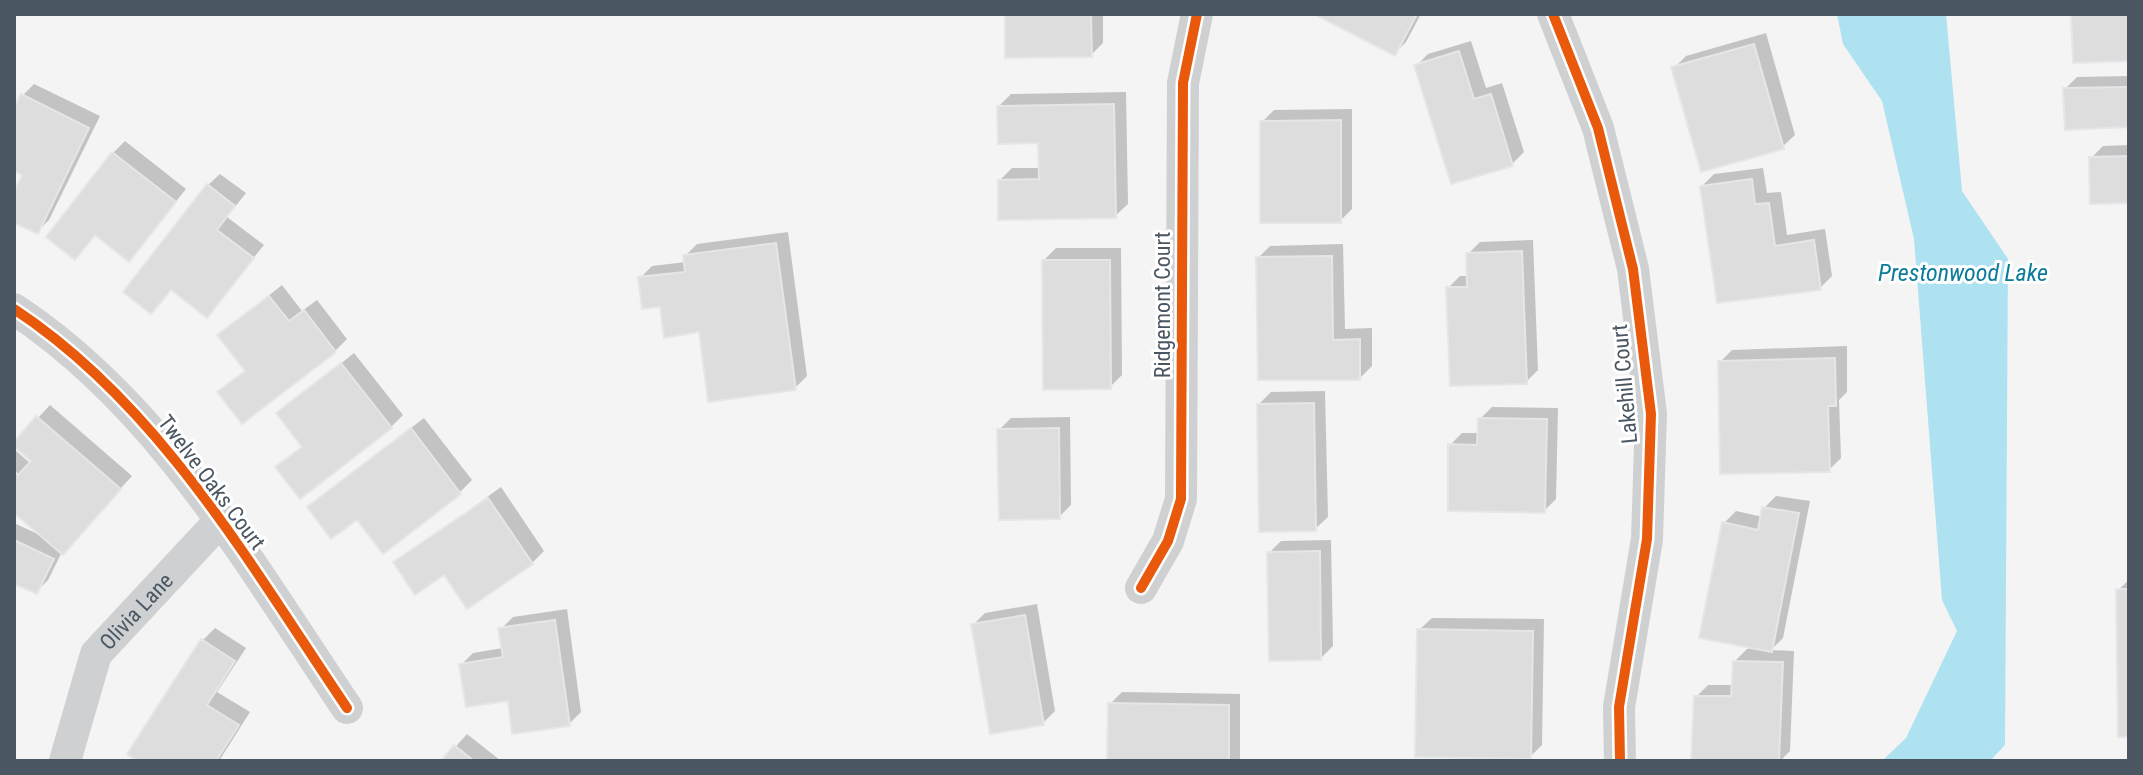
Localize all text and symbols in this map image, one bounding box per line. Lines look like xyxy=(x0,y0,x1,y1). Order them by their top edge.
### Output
street label: Ridgemont Court xyxy=(1150,232,1175,378)
water label: Prestonwood Lake xyxy=(1878,259,2048,287)
street label: Lakehill Court xyxy=(1607,323,1642,445)
street label: Twelve Oaks Court xyxy=(153,410,270,554)
street label: Olivia Lane xyxy=(95,568,178,655)

